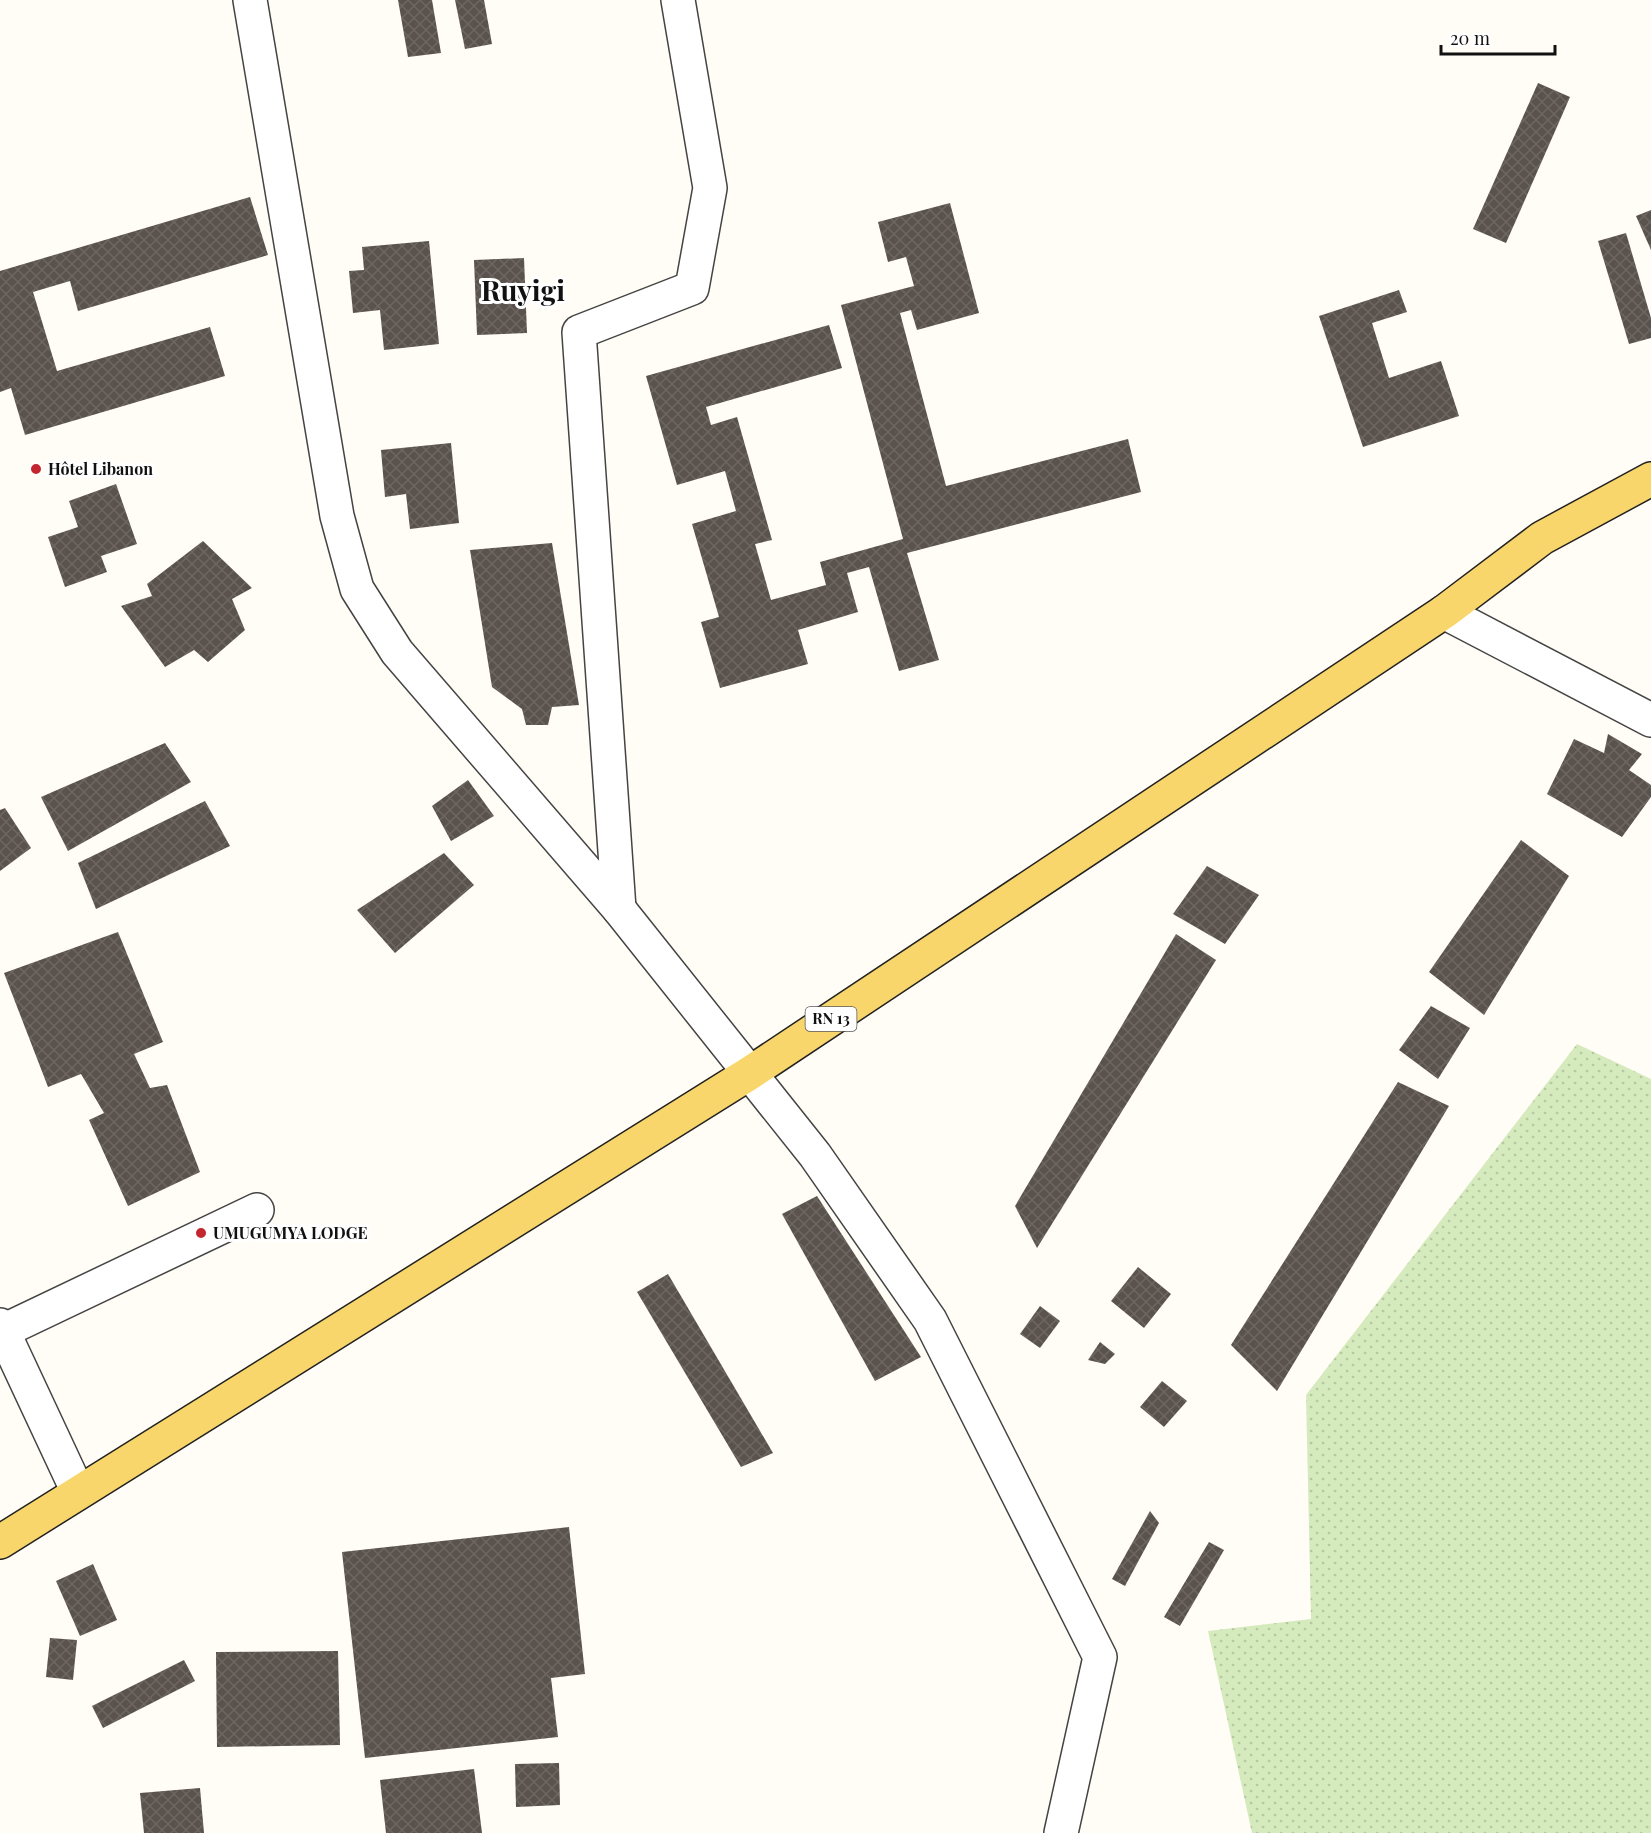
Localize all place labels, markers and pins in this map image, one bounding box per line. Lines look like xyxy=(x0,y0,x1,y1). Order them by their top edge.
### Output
place label: Hôtel Libanon xyxy=(48,458,153,479)
marker: Hôtel Libanon xyxy=(29,462,43,476)
place label: UMUGUMYA LODGE xyxy=(213,1222,368,1243)
marker: UMUGUMYA LODGE xyxy=(194,1226,208,1240)

